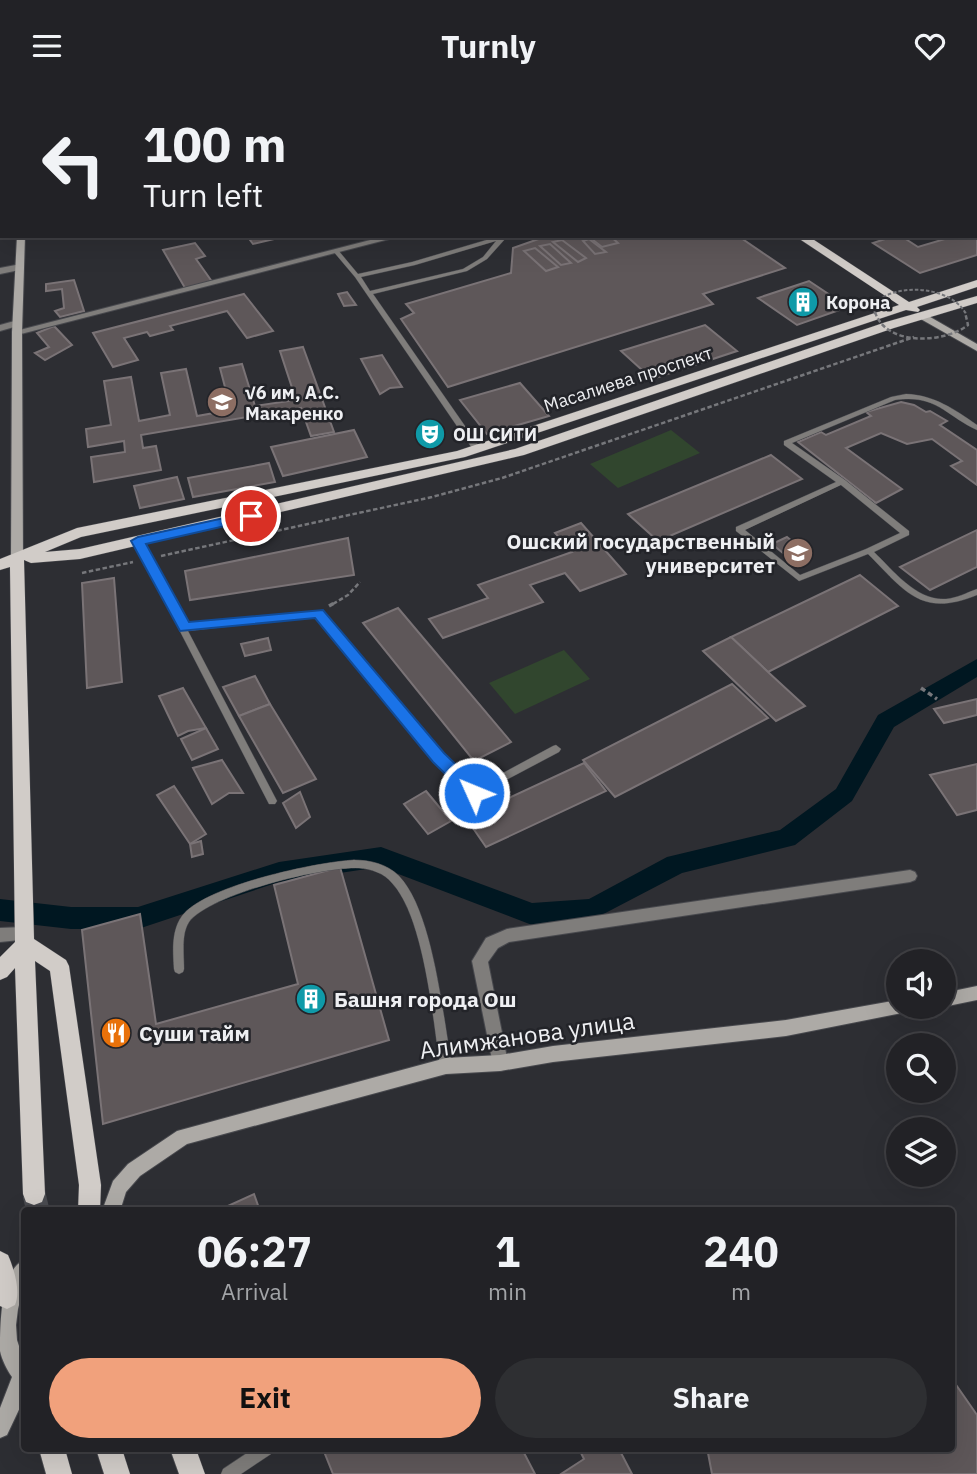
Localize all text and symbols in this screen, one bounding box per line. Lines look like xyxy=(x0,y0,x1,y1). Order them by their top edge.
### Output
text: Turnly xyxy=(441,25,536,67)
icon: menu xyxy=(28,27,66,65)
icon: heart xyxy=(911,27,949,65)
text: 100 m xyxy=(143,112,287,175)
icon: left xyxy=(28,119,119,210)
text: Turn left xyxy=(143,174,263,216)
building icon: Корона xyxy=(786,285,820,319)
place label: Корона xyxy=(826,291,890,314)
street label: Масалиева проспект xyxy=(541,341,716,417)
place label: √6 им, А.С. Макаренко xyxy=(245,381,343,425)
school or university icon: √6 им, А.С. Макаренко xyxy=(205,385,239,419)
theatre icon: ОШ СИТИ xyxy=(413,417,447,451)
place label: ОШ СИТИ xyxy=(453,423,537,446)
pin xyxy=(221,486,281,546)
icon: arrive xyxy=(232,497,270,535)
place label: Ошский государственный университет xyxy=(506,527,775,579)
school or university icon: Ошский государственный университет xyxy=(781,536,815,570)
position arrow xyxy=(437,756,511,830)
map controls xyxy=(886,949,956,1187)
button: sound xyxy=(886,949,956,1019)
building icon: Башня города Ош xyxy=(294,982,328,1016)
place label: Башня города Ош xyxy=(334,985,517,1013)
street label: Алимжанова улица xyxy=(417,1004,637,1066)
restaurant icon: Суши тайм xyxy=(99,1016,133,1050)
place label: Суши тайм xyxy=(139,1019,250,1047)
button: search xyxy=(886,1033,956,1103)
button: layers xyxy=(886,1117,956,1187)
text: 06:27 xyxy=(197,1224,312,1279)
text: 1 xyxy=(495,1224,520,1279)
text: 240 xyxy=(703,1224,779,1279)
text: Arrival xyxy=(221,1276,288,1306)
text: min xyxy=(488,1276,527,1306)
text: m xyxy=(731,1276,751,1306)
button: Exit xyxy=(49,1358,481,1438)
button: Share xyxy=(495,1358,927,1438)

